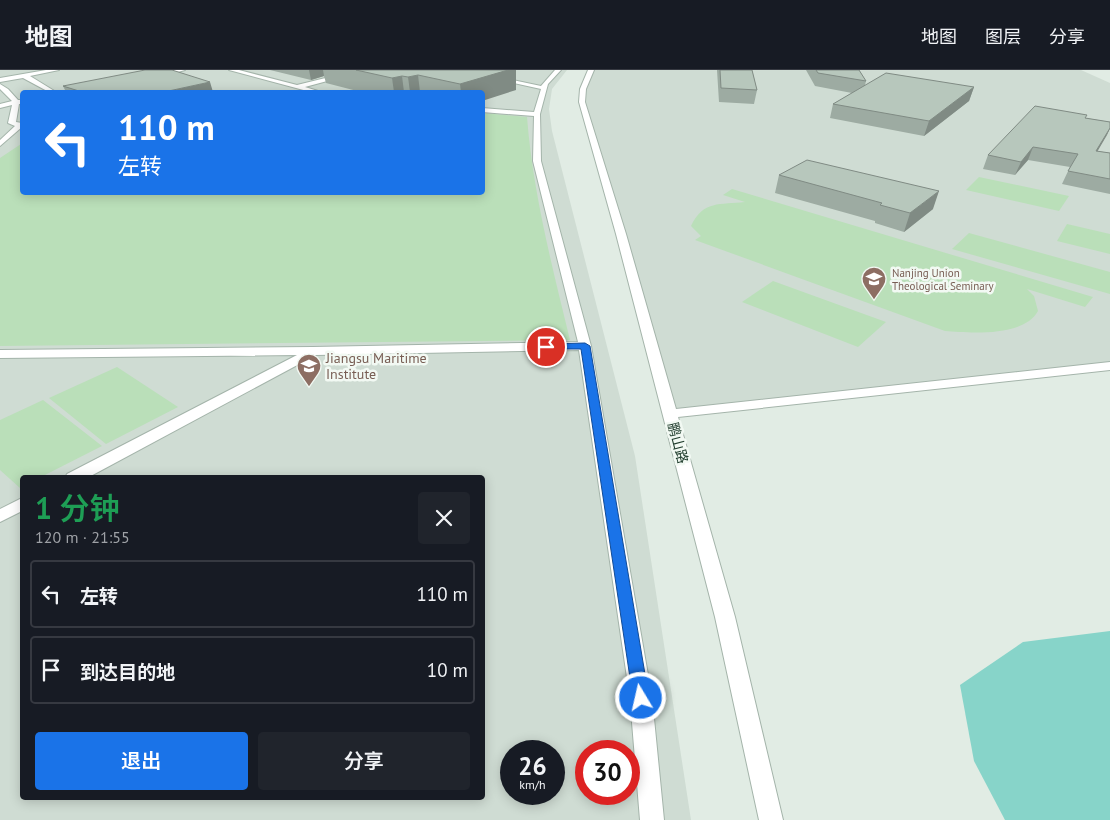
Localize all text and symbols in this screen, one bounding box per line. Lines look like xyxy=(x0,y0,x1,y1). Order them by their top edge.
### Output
text: 地图 xyxy=(25,21,73,52)
text: 地图 xyxy=(921,25,957,48)
text: 图层 xyxy=(985,25,1021,48)
text: 分享 xyxy=(1049,25,1085,48)
text: 110 m xyxy=(118,104,215,150)
icon: left xyxy=(35,110,100,175)
text: 左转 xyxy=(118,152,162,180)
school or university icon: Nanjing Union Theological Seminary xyxy=(861,266,887,300)
place label: Nanjing Union Theological Seminary xyxy=(892,266,995,293)
pin xyxy=(525,326,567,368)
icon: arrive xyxy=(532,333,560,361)
place label: Jiangsu Maritime Institute xyxy=(325,349,427,383)
school or university icon: Jiangsu Maritime Institute xyxy=(296,353,322,387)
street label: 鹏山路 xyxy=(664,420,692,466)
text: 1 分钟 xyxy=(35,488,120,527)
button: close xyxy=(418,492,470,544)
text: 120 m · 21:55 xyxy=(35,527,130,547)
icon: left xyxy=(37,580,65,608)
text: 110 m xyxy=(416,582,468,606)
text: 左转 xyxy=(80,584,118,608)
icon: arrive xyxy=(37,656,65,684)
text: 10 m xyxy=(427,658,468,682)
text: 到达目的地 xyxy=(80,660,175,684)
position arrow xyxy=(614,671,666,723)
button: 退出 xyxy=(35,732,248,790)
button: 分享 xyxy=(258,732,470,790)
speed limit sign: 30 xyxy=(575,740,640,805)
text: 26 xyxy=(518,750,547,782)
text: km/h xyxy=(519,777,546,792)

